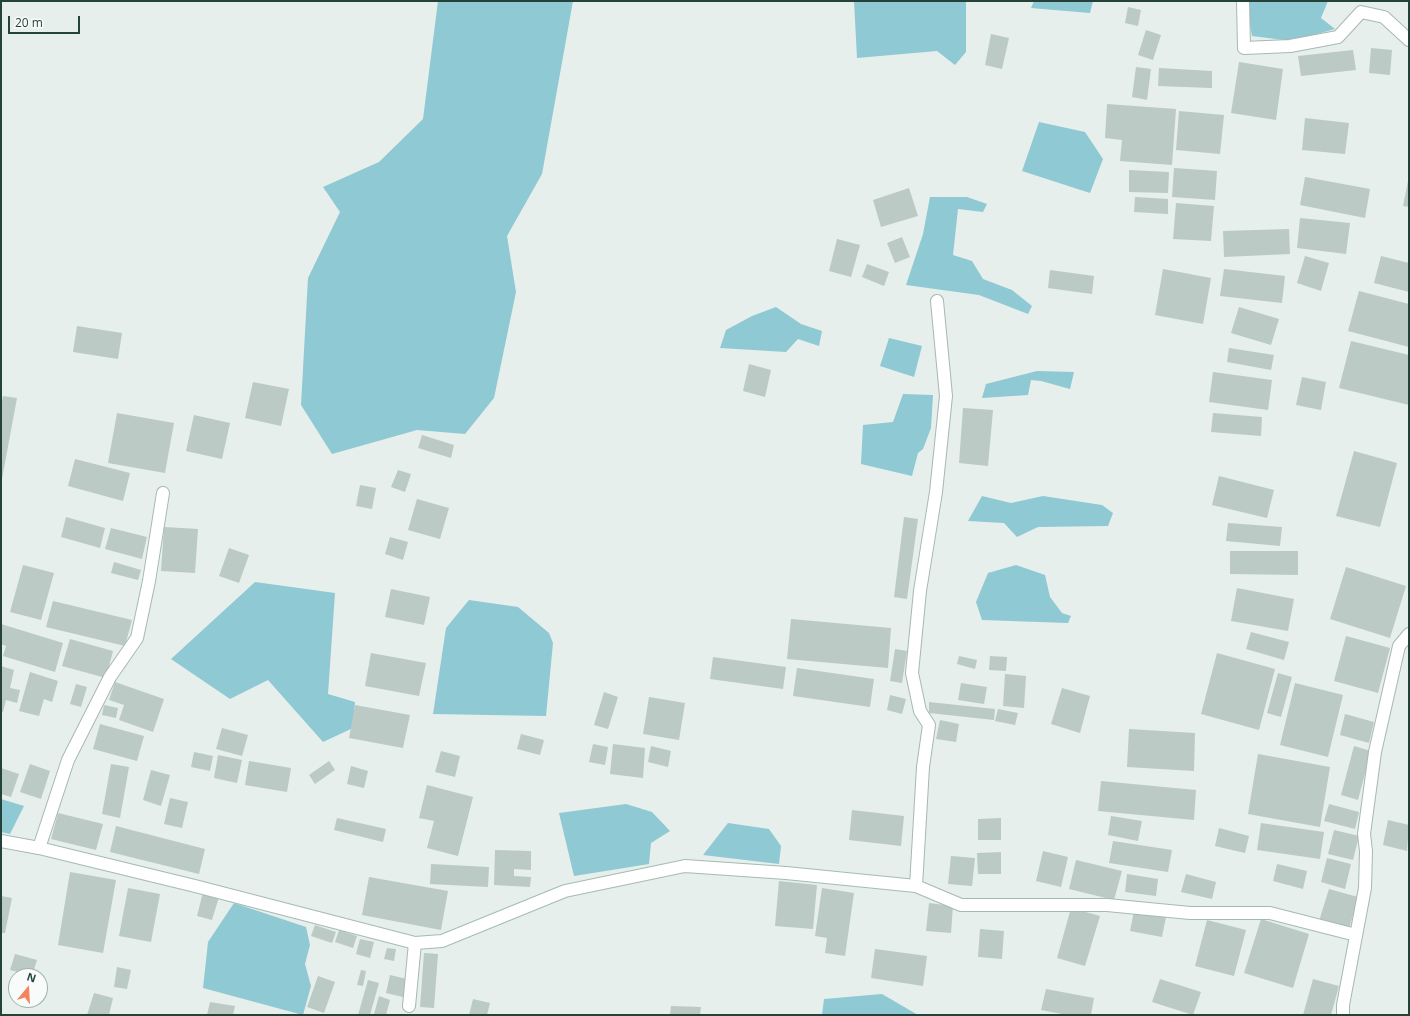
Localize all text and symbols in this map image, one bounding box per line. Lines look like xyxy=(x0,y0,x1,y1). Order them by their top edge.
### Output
scale bar xyxy=(10,8,82,34)
text: 20 m xyxy=(15,14,43,31)
north arrow xyxy=(8,968,48,1008)
text: N xyxy=(25,969,38,986)

